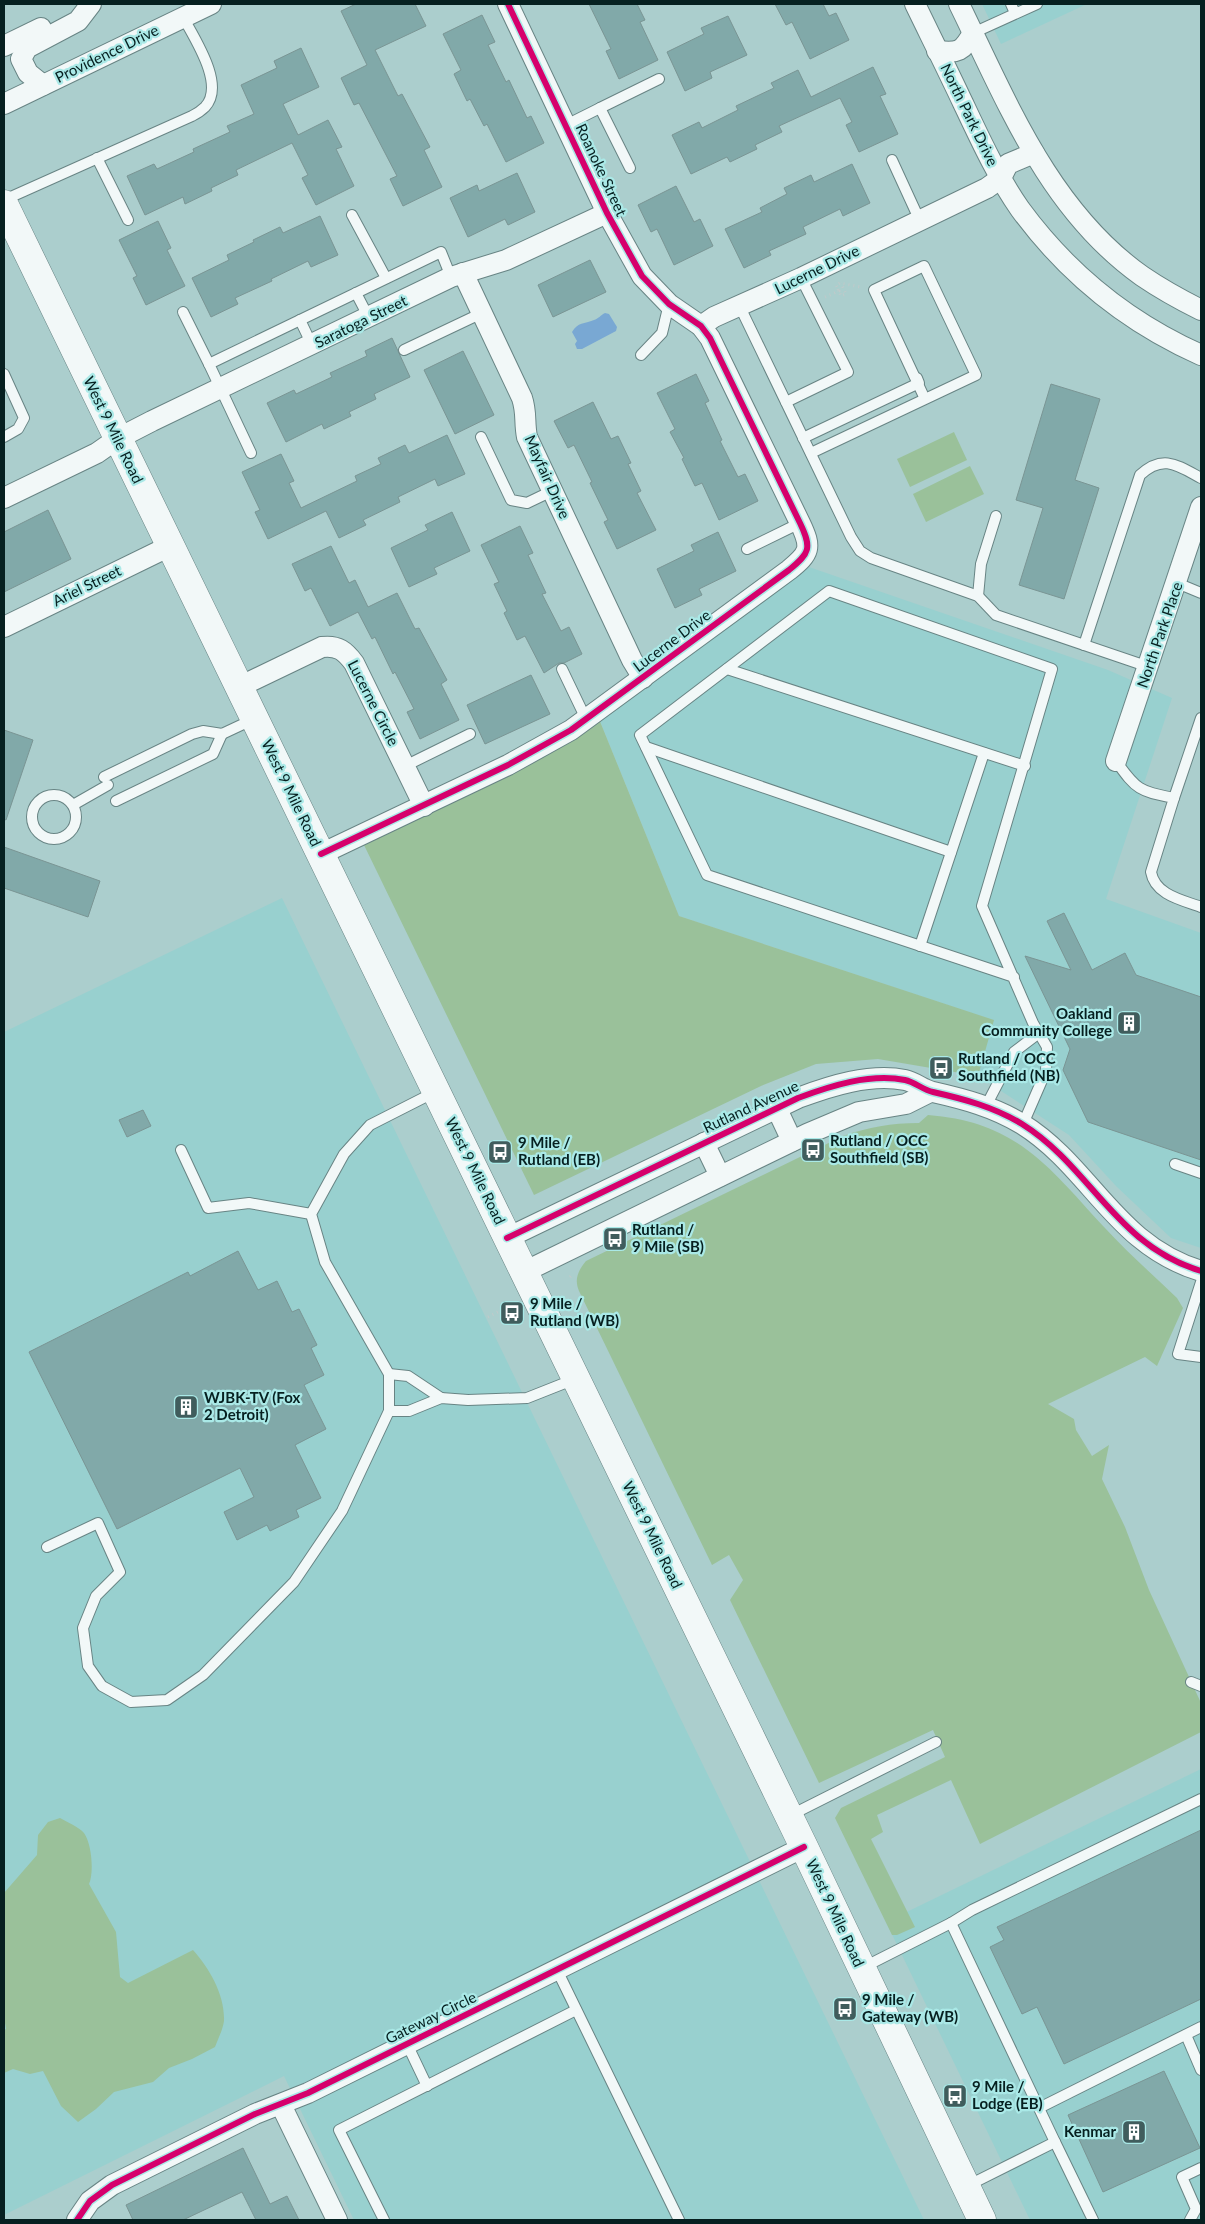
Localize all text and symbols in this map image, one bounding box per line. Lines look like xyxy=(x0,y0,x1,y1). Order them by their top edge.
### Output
street label: Providence Drive xyxy=(52,20,161,86)
street label: North Park Drive xyxy=(937,60,1002,169)
street label: Roanoke Street xyxy=(573,120,631,219)
street label: Lucerne Drive xyxy=(771,241,862,297)
street label: Saratoga Street xyxy=(311,291,410,351)
street label: West 9 Mile Road xyxy=(80,373,148,486)
street label: Mayfair Drive xyxy=(521,432,574,521)
street label: Ariel Street xyxy=(49,561,124,609)
street label: North Park Place xyxy=(1133,579,1186,690)
street label: Lucerne Drive xyxy=(629,605,714,675)
street label: Lucerne Circle xyxy=(345,657,403,748)
street label: West 9 Mile Road xyxy=(258,736,326,849)
place label: Oakland Community College xyxy=(981,1004,1112,1039)
building icon: Oakland Community College xyxy=(1116,1010,1142,1036)
place label: Rutland / OCC Southfield (NB) xyxy=(958,1049,1060,1084)
bus stop icon: Rutland / OCC Southfield (NB) xyxy=(928,1055,954,1081)
street label: Rutland Avenue xyxy=(700,1076,801,1136)
street label: West 9 Mile Road xyxy=(442,1114,510,1227)
place label: Rutland / OCC Southfield (SB) xyxy=(830,1131,928,1166)
place label: 9 Mile / Rutland (EB) xyxy=(518,1133,600,1168)
bus stop icon: Rutland / OCC Southfield (SB) xyxy=(800,1137,826,1163)
bus stop icon: 9 Mile / Rutland (EB) xyxy=(487,1139,513,1165)
place label: Rutland / 9 Mile (SB) xyxy=(632,1220,704,1255)
bus stop icon: Rutland / 9 Mile (SB) xyxy=(602,1226,628,1252)
place label: 9 Mile / Rutland (WB) xyxy=(530,1294,619,1329)
bus stop icon: 9 Mile / Rutland (WB) xyxy=(499,1300,525,1326)
place label: WJBK-TV (Fox 2 Detroit) xyxy=(204,1388,300,1423)
building icon: WJBK-TV (Fox 2 Detroit) xyxy=(173,1394,199,1420)
street label: West 9 Mile Road xyxy=(619,1478,687,1591)
street label: West 9 Mile Road xyxy=(803,1856,869,1969)
street label: Gateway Circle xyxy=(382,1987,479,2047)
place label: 9 Mile / Gateway (WB) xyxy=(862,1990,958,2025)
bus stop icon: 9 Mile / Gateway (WB) xyxy=(832,1996,858,2022)
place label: 9 Mile / Lodge (EB) xyxy=(972,2077,1043,2112)
bus stop icon: 9 Mile / Lodge (EB) xyxy=(942,2083,968,2109)
building icon: Kenmar xyxy=(1121,2119,1147,2145)
place label: Kenmar xyxy=(1064,2122,1116,2140)

